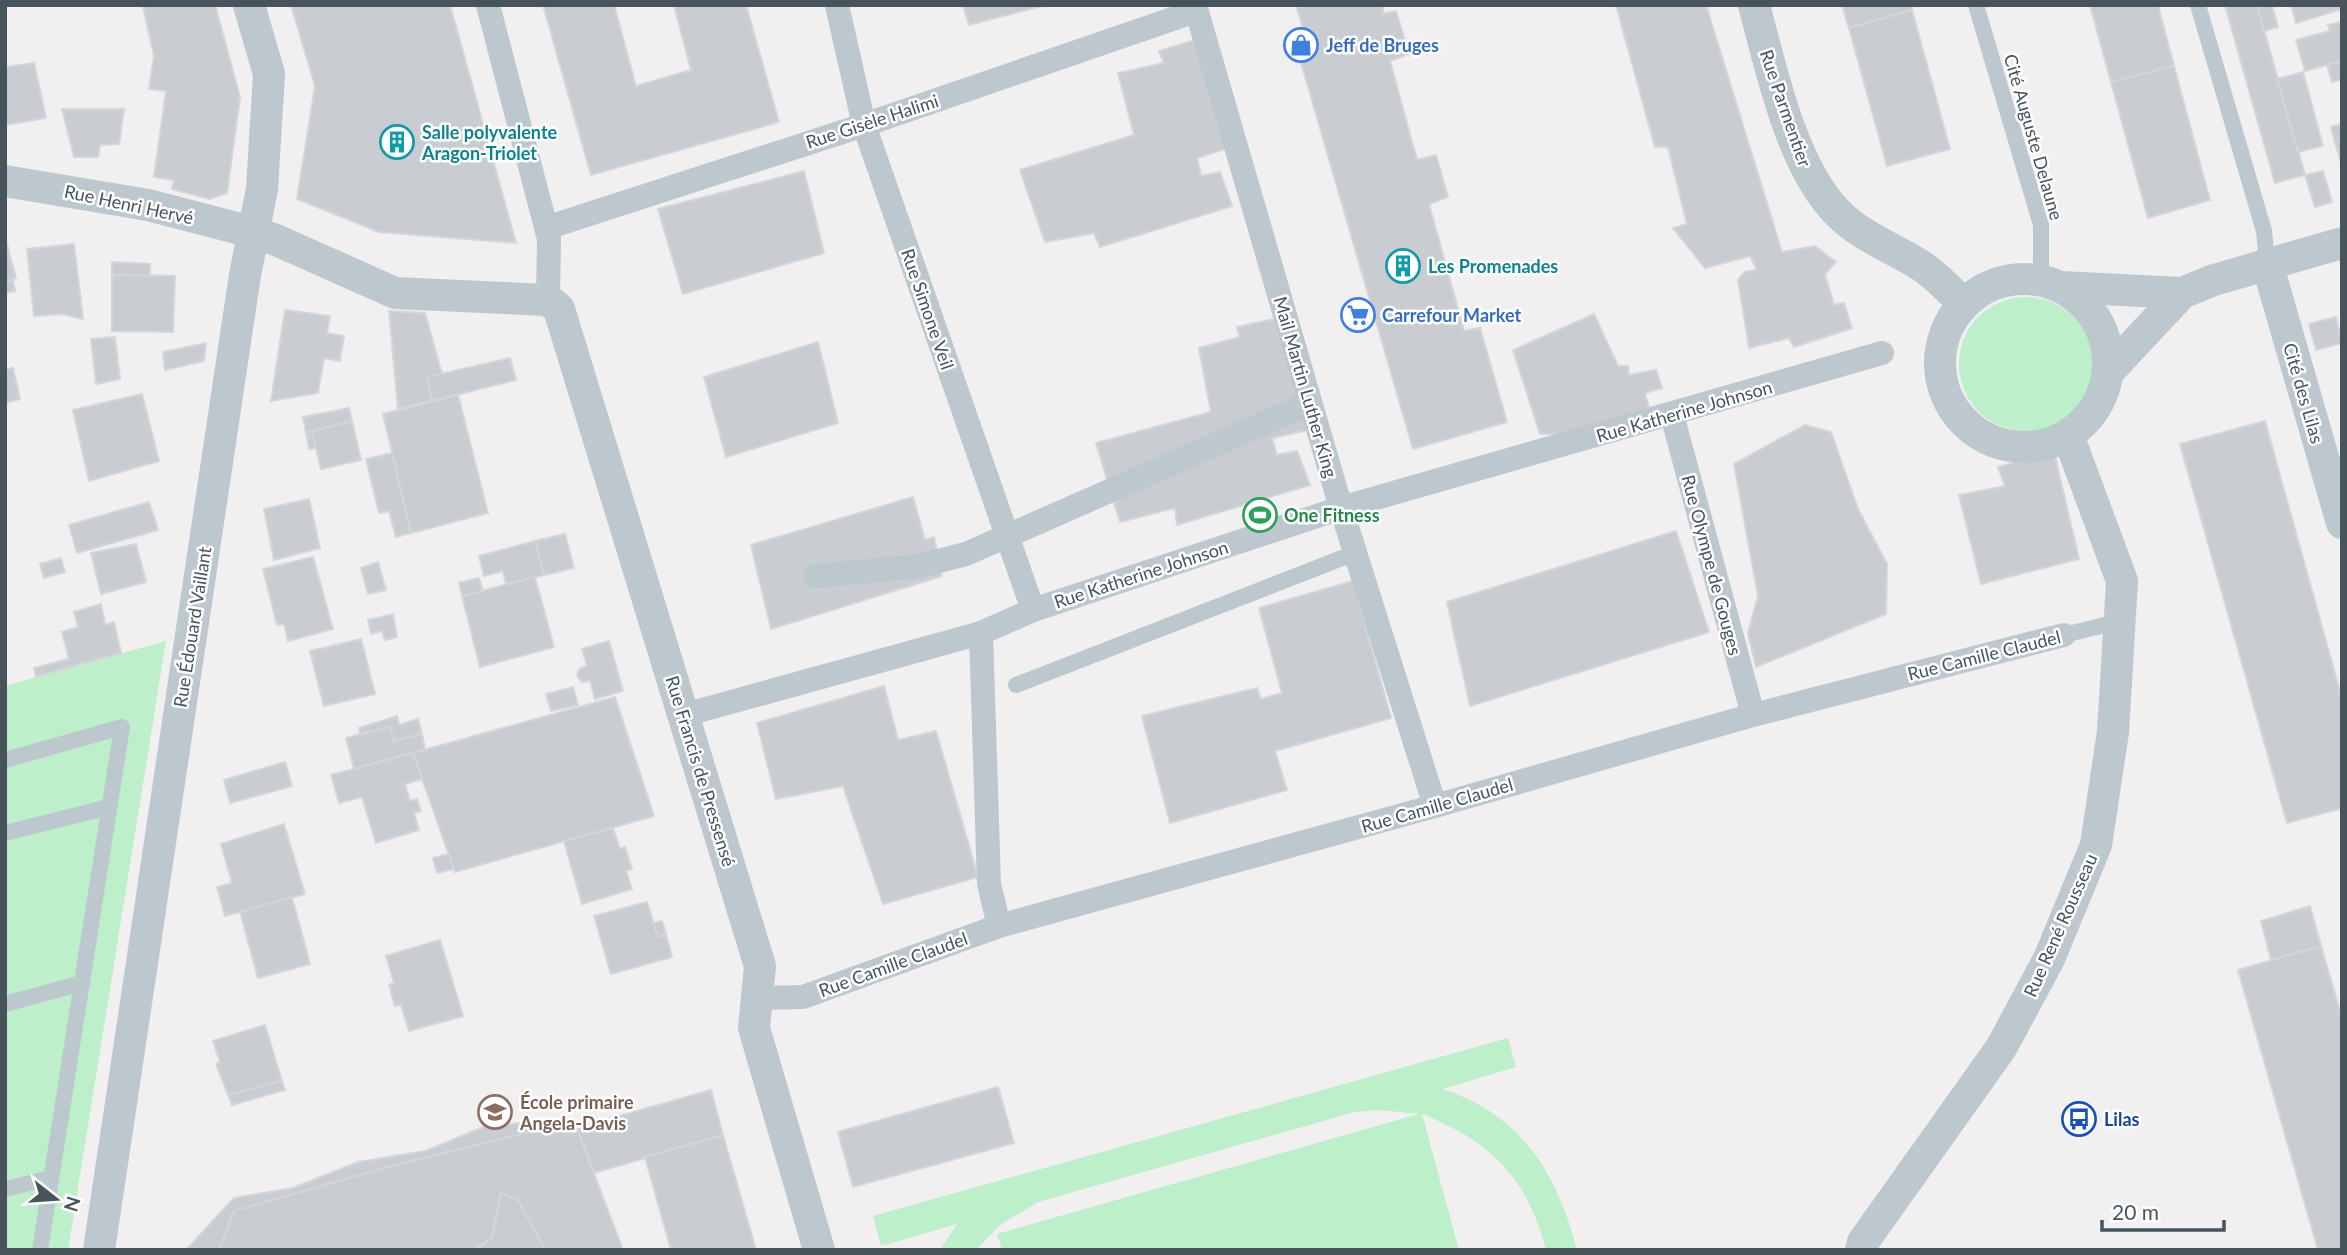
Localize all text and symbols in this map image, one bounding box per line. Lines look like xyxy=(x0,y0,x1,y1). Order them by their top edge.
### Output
shop icon: Jeff de Bruges xyxy=(1282,26,1320,64)
place label: Jeff de Bruges xyxy=(1326,34,1439,56)
street label: Rue Parmentier xyxy=(1756,47,1816,170)
street label: Cité Auguste Delaune xyxy=(2000,51,2068,223)
street label: Rue Gisèle Halimi xyxy=(803,89,941,153)
place label: Salle polyvalente Aragon-Triolet xyxy=(421,121,558,164)
building icon: Salle polyvalente Aragon-Triolet xyxy=(378,123,416,161)
street label: Rue Henri Hervé xyxy=(62,180,196,228)
street label: Rue Simone Veil xyxy=(897,246,959,372)
building icon: Les Promenades xyxy=(1384,247,1422,285)
place label: Les Promenades xyxy=(1428,255,1558,277)
street label: Mail Martin Luther King xyxy=(1270,294,1342,480)
supermarket icon: Carrefour Market xyxy=(1339,296,1377,334)
place label: Carrefour Market xyxy=(1382,304,1521,326)
street label: Cité des Lilas xyxy=(2279,340,2329,446)
street label: Rue Katherine Johnson xyxy=(1594,375,1774,447)
street label: Rue Olympe de Gouges xyxy=(1677,472,1747,658)
sports icon: One Fitness xyxy=(1241,496,1279,534)
place label: One Fitness xyxy=(1284,504,1380,526)
street label: Rue Katherine Johnson xyxy=(1051,535,1231,613)
street label: Rue Édouard Vaillant xyxy=(168,544,216,709)
street label: Rue Camille Claudel xyxy=(1905,625,2063,685)
street label: Rue Francis de Pressensé xyxy=(662,673,740,869)
street label: Rue Camille Claudel xyxy=(1359,773,1515,837)
street label: Rue René Rousseau xyxy=(2019,850,2101,1000)
street label: Rue Camille Claudel xyxy=(816,927,970,1001)
place label: École primaire Angela-Davis xyxy=(519,1091,634,1134)
school or university icon: École primaire Angela-Davis xyxy=(476,1093,514,1131)
bus stop icon: Lilas xyxy=(2060,1100,2098,1138)
place label: Lilas xyxy=(2104,1108,2140,1130)
north arrow xyxy=(21,1164,91,1234)
scale bar xyxy=(2102,1188,2224,1232)
text: N xyxy=(60,1194,86,1214)
text: 20 m xyxy=(2112,1199,2159,1224)

